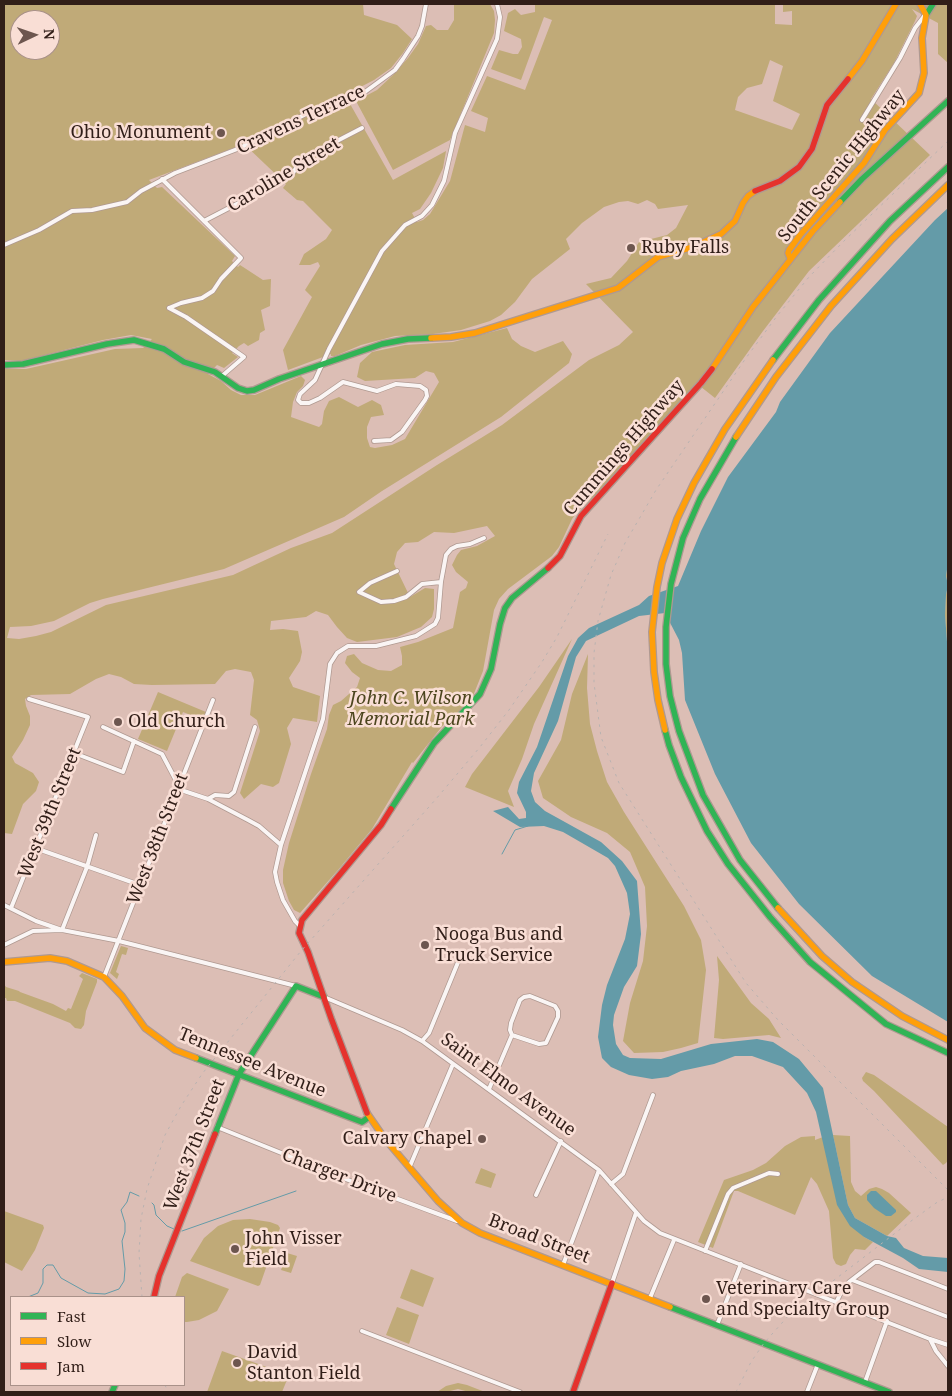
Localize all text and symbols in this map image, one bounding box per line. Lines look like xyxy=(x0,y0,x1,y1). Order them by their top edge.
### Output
north arrow xyxy=(10,10,60,60)
text: N xyxy=(40,28,59,40)
street label: Cravens Terrace xyxy=(234,81,368,159)
street label: South Scenic Highway xyxy=(774,85,910,247)
place label: Ohio Monument xyxy=(70,122,211,144)
marker: Ohio Monument xyxy=(215,127,227,139)
street label: Caroline Street xyxy=(224,133,344,217)
place label: Ruby Falls xyxy=(641,237,729,259)
marker: Ruby Falls xyxy=(625,242,637,254)
street label: Cummings Highway xyxy=(559,376,689,520)
park label: John C. Wilson Memorial Park xyxy=(348,688,474,731)
place label: Old Church xyxy=(128,711,225,733)
marker: Old Church xyxy=(112,716,124,728)
street label: West 39th Street xyxy=(14,744,86,882)
street label: West 38th Street xyxy=(123,770,193,908)
place label: Nooga Bus and Truck Service xyxy=(435,924,563,966)
marker: Nooga Bus and Truck Service xyxy=(419,939,431,951)
street label: Tennessee Avenue xyxy=(175,1024,329,1102)
street label: Saint Elmo Avenue xyxy=(436,1029,580,1141)
street label: West 37th Street xyxy=(160,1076,230,1214)
place label: Calvary Chapel xyxy=(342,1128,472,1150)
marker: Calvary Chapel xyxy=(476,1133,488,1145)
street label: Charger Drive xyxy=(279,1144,399,1208)
street label: Broad Street xyxy=(485,1210,593,1268)
place label: John Visser Field xyxy=(245,1228,342,1270)
marker: John Visser Field xyxy=(229,1243,241,1255)
place label: Veterinary Care and Specialty Group xyxy=(716,1278,890,1320)
marker: Veterinary Care and Specialty Group xyxy=(700,1293,712,1305)
legend xyxy=(10,1296,185,1386)
text: Fast xyxy=(57,1306,86,1326)
text: Slow xyxy=(57,1331,91,1351)
place label: David Stanton Field xyxy=(247,1342,361,1385)
text: Jam xyxy=(57,1356,85,1376)
marker: David Stanton Field xyxy=(231,1357,243,1369)

